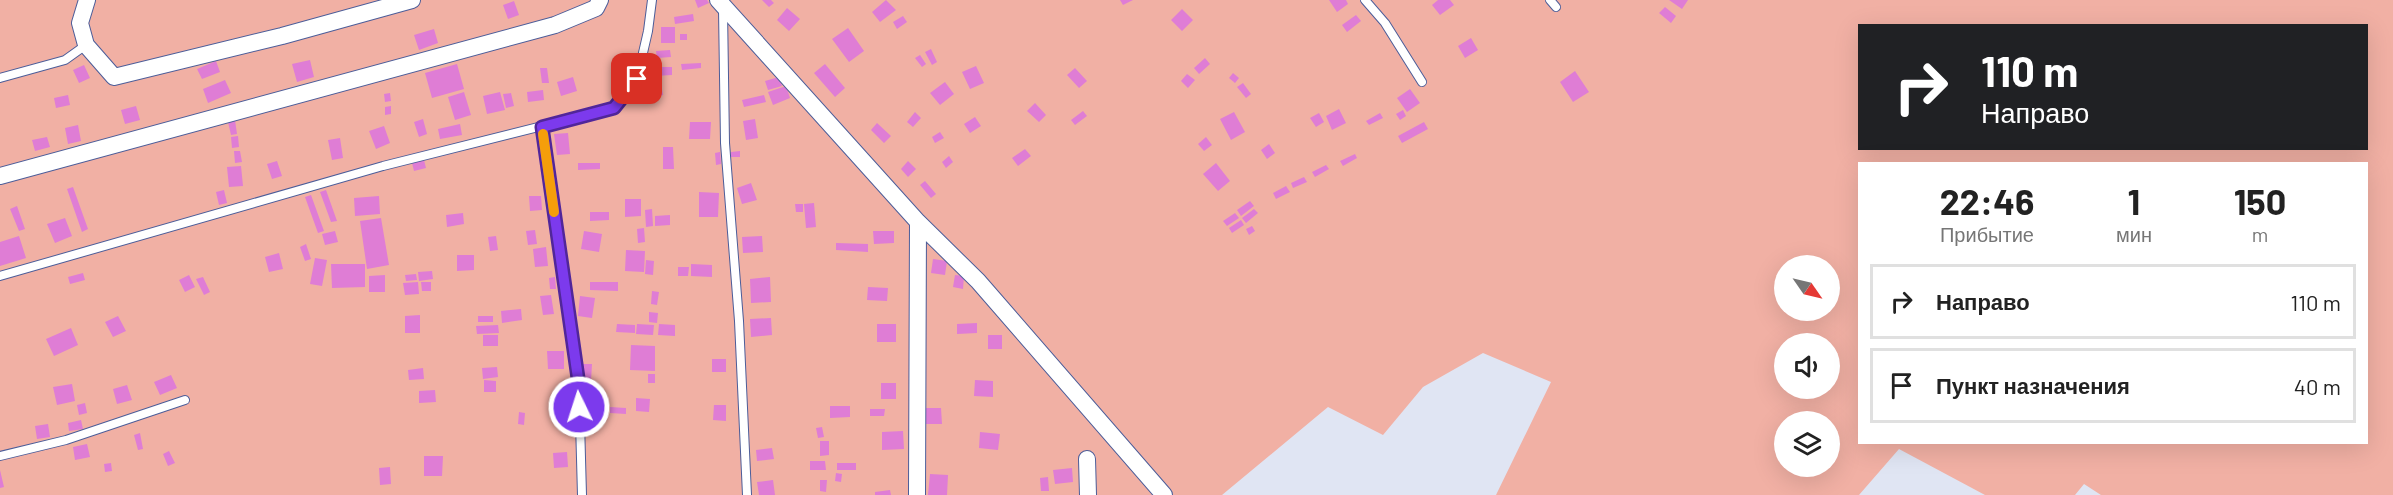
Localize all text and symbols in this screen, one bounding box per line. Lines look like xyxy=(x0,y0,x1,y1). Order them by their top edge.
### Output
text: 110 m xyxy=(1981,45,2078,95)
icon: right xyxy=(1882,48,1960,126)
pin xyxy=(611,53,662,104)
icon: arrive xyxy=(620,62,653,95)
text: Направо xyxy=(1981,96,2089,128)
text: 22:46 xyxy=(1940,179,2034,222)
text: 1 xyxy=(2128,179,2140,222)
text: 150 xyxy=(2234,179,2286,222)
text: Прибытие xyxy=(1940,222,2034,246)
text: мин xyxy=(2116,222,2152,246)
text: m xyxy=(2252,222,2268,246)
north arrow xyxy=(1774,255,1840,321)
map controls xyxy=(1774,255,1840,477)
icon: right xyxy=(1885,285,1918,318)
text: Направо xyxy=(1936,288,2030,314)
text: 110 m xyxy=(2291,289,2341,315)
button: sound xyxy=(1774,333,1840,399)
icon: arrive xyxy=(1885,369,1918,402)
text: Пункт назначения xyxy=(1936,372,2130,398)
text: 40 m xyxy=(2294,373,2341,399)
position arrow xyxy=(547,375,611,439)
button: layers xyxy=(1774,411,1840,477)

